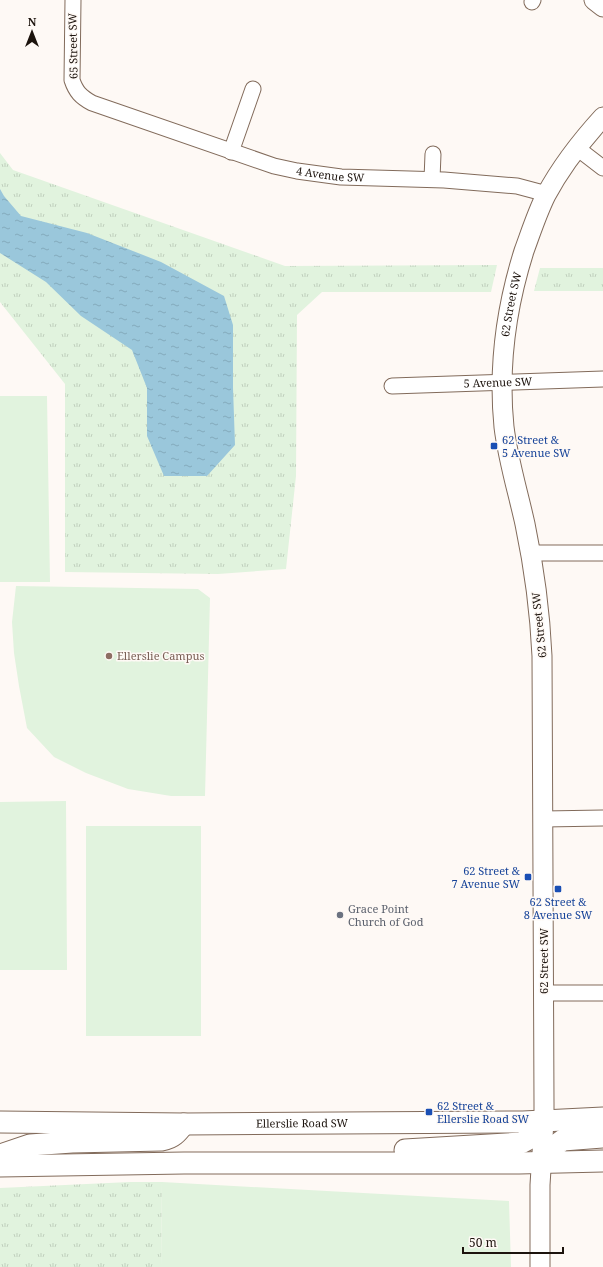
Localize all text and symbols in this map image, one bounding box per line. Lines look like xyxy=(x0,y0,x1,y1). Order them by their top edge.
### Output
north arrow xyxy=(12,12,52,52)
street label: 65 Street SW xyxy=(64,12,81,79)
text: N xyxy=(28,14,37,29)
street label: 4 Avenue SW xyxy=(295,163,365,185)
street label: 62 Street SW xyxy=(497,270,525,338)
street label: 5 Avenue SW xyxy=(463,373,533,391)
place label: 62 Street & 5 Avenue SW xyxy=(502,432,571,460)
marker: 62 Street & 5 Avenue SW xyxy=(489,441,499,451)
street label: 62 Street SW xyxy=(528,591,549,659)
place label: Ellerslie Campus xyxy=(117,648,204,663)
marker: Ellerslie Campus xyxy=(104,651,114,661)
place label: 62 Street & 7 Avenue SW xyxy=(452,863,521,891)
marker: 62 Street & 7 Avenue SW xyxy=(523,872,533,882)
marker: 62 Street & 8 Avenue SW xyxy=(553,884,563,894)
place label: 62 Street & 8 Avenue SW xyxy=(524,894,593,922)
place label: Grace Point Church of God xyxy=(348,901,424,929)
marker: Grace Point Church of God xyxy=(335,910,345,920)
street label: 62 Street SW xyxy=(536,928,551,994)
place label: 62 Street & Ellerslie Road SW xyxy=(437,1098,530,1126)
marker: 62 Street & Ellerslie Road SW xyxy=(424,1107,434,1117)
street label: Ellerslie Road SW xyxy=(256,1115,349,1131)
scale bar xyxy=(463,1229,563,1255)
text: 50 m xyxy=(469,1234,497,1251)

